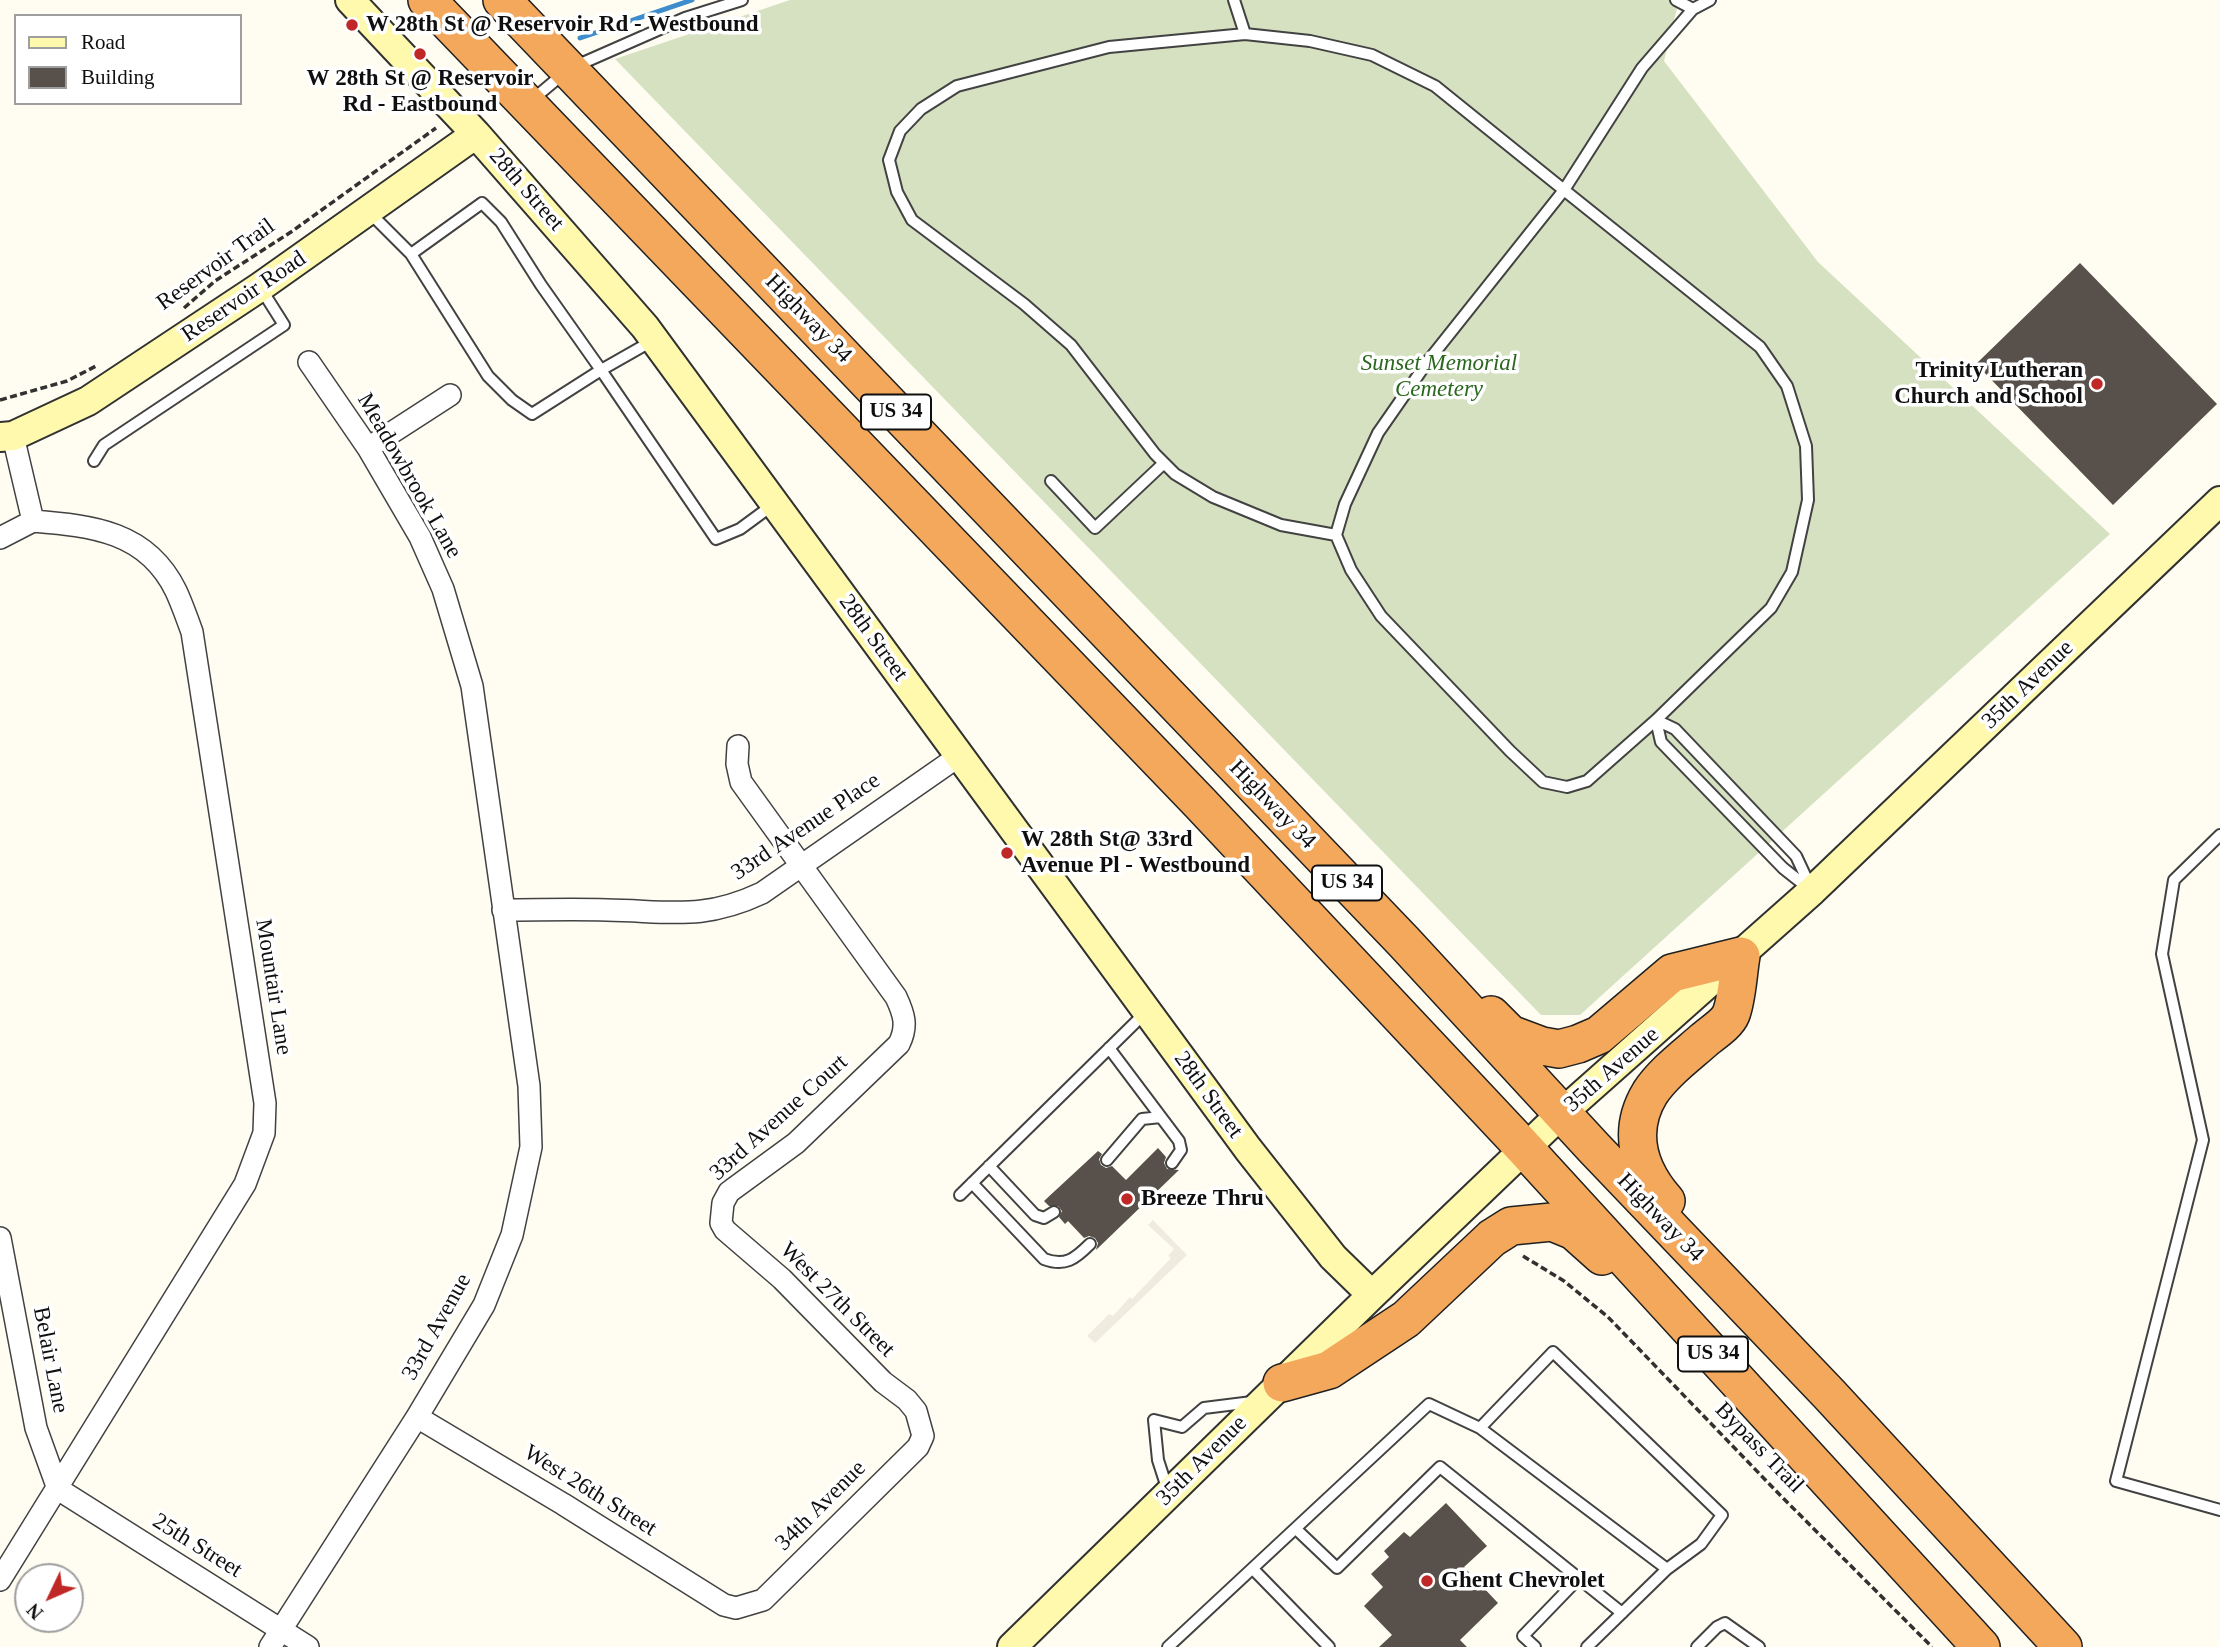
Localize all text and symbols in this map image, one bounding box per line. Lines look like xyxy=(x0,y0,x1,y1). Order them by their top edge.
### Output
place label: W 28th St @ Reservoir Rd - Westbound xyxy=(366,11,759,39)
legend xyxy=(14,14,242,105)
marker: W 28th St @ Reservoir Rd - Westbound xyxy=(344,17,360,33)
text: Road xyxy=(81,30,125,54)
marker: W 28th St @ Reservoir Rd - Eastbound xyxy=(412,46,428,62)
text: Building xyxy=(81,65,155,89)
place label: W 28th St @ Reservoir Rd - Eastbound xyxy=(306,65,534,119)
street label: 28th Street xyxy=(483,143,569,237)
street label: Reservoir Trail xyxy=(152,213,280,317)
street label: Reservoir Road xyxy=(177,245,311,349)
street label: Highway 34 xyxy=(759,269,857,369)
park label: Sunset Memorial Cemetery xyxy=(1361,350,1517,404)
place label: Trinity Lutheran Church and School xyxy=(1894,357,2083,411)
marker: Trinity Lutheran Church and School xyxy=(2089,376,2105,392)
street label: Meadowbrook Lane xyxy=(351,389,467,563)
road number: US 34 xyxy=(861,394,931,430)
street label: 28th Street xyxy=(832,589,914,687)
street label: 35th Avenue xyxy=(1977,635,2079,735)
street label: Highway 34 xyxy=(1223,755,1321,855)
street label: 33rd Avenue Place xyxy=(726,767,886,887)
place label: W 28th St@ 33rd Avenue Pl - Westbound xyxy=(1021,826,1250,880)
marker: W 28th St@ 33rd Avenue Pl - Westbound xyxy=(999,845,1015,861)
road number: US 34 xyxy=(1312,866,1382,900)
street label: Mountair Lane xyxy=(249,917,297,1057)
street label: 35th Avenue xyxy=(1559,1021,1665,1119)
street label: 28th Street xyxy=(1167,1046,1249,1144)
street label: 33rd Avenue Court xyxy=(704,1049,854,1187)
street label: Highway 34 xyxy=(1611,1168,1709,1268)
place label: Breeze Thru xyxy=(1141,1185,1264,1213)
marker: Breeze Thru xyxy=(1119,1191,1135,1207)
street label: West 27th Street xyxy=(774,1237,900,1363)
street label: 33rd Avenue xyxy=(396,1269,478,1385)
street label: Belair Lane xyxy=(26,1304,74,1416)
road number: US 34 xyxy=(1678,1336,1748,1372)
street label: Bypass Trail xyxy=(1709,1397,1809,1499)
street label: 35th Avenue xyxy=(1151,1410,1253,1512)
street label: West 26th Street xyxy=(518,1439,662,1543)
street label: 34th Avenue xyxy=(770,1455,872,1557)
street label: 25th Street xyxy=(147,1508,247,1584)
north arrow xyxy=(14,1563,84,1633)
place label: Ghent Chevrolet xyxy=(1441,1567,1605,1595)
marker: Ghent Chevrolet xyxy=(1419,1573,1435,1589)
text: N xyxy=(23,1599,47,1624)

